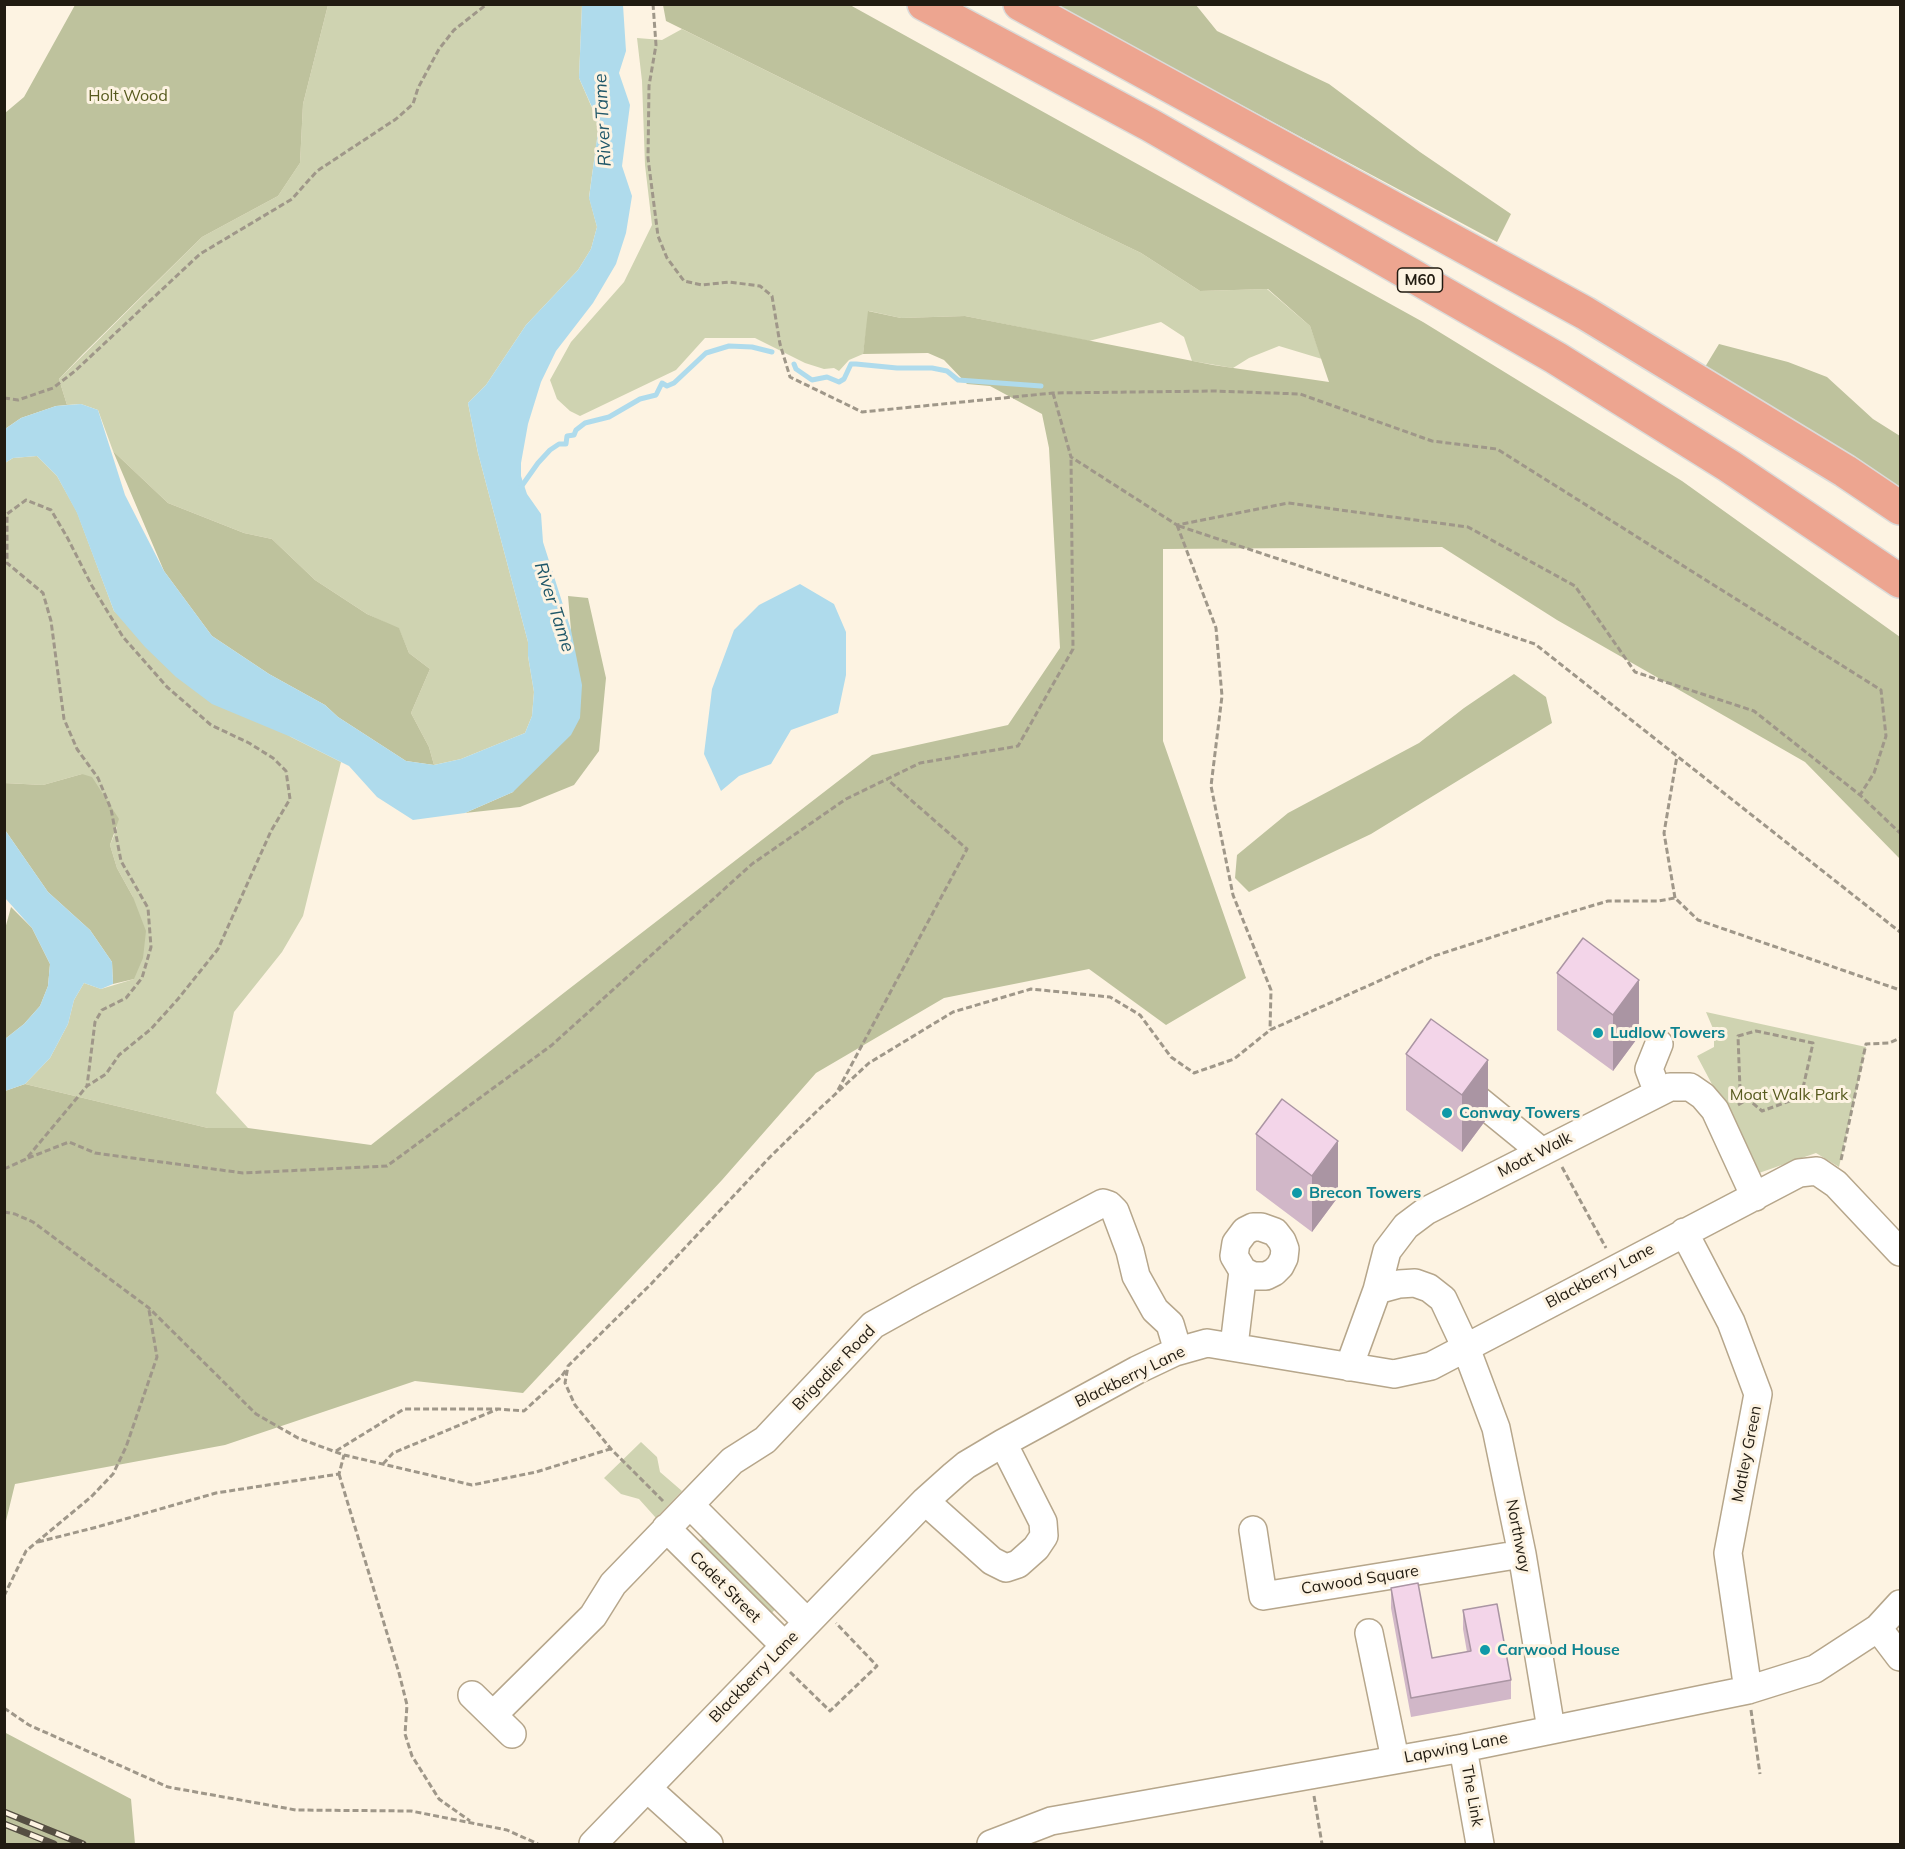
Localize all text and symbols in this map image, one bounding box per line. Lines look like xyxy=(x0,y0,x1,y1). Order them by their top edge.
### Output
water label: River Tame xyxy=(590,73,616,167)
park label: Holt Wood xyxy=(88,86,168,106)
road number: M60 xyxy=(1398,268,1442,292)
water label: River Tame xyxy=(529,559,579,655)
place label: Ludlow Towers xyxy=(1610,1023,1725,1043)
marker: Ludlow Towers xyxy=(1591,1026,1605,1040)
park label: Moat Walk Park xyxy=(1730,1085,1848,1105)
place label: Conway Towers xyxy=(1459,1103,1580,1123)
marker: Conway Towers xyxy=(1440,1106,1454,1120)
street label: Moat Walk xyxy=(1495,1128,1575,1182)
place label: Brecon Towers xyxy=(1309,1183,1421,1203)
marker: Brecon Towers xyxy=(1290,1186,1304,1200)
street label: Blackberry Lane xyxy=(1543,1239,1657,1313)
street label: Brigadier Road xyxy=(789,1321,879,1415)
street label: Blackberry Lane xyxy=(1072,1342,1188,1412)
street label: Matley Green xyxy=(1728,1404,1766,1504)
street label: Northway xyxy=(1502,1498,1534,1574)
street label: Cadet Street xyxy=(685,1547,765,1627)
street label: Cawood Square xyxy=(1300,1561,1420,1599)
street label: Blackberry Lane xyxy=(705,1627,803,1727)
place label: Carwood House xyxy=(1497,1640,1620,1660)
marker: Carwood House xyxy=(1478,1643,1492,1657)
street label: Lapwing Lane xyxy=(1403,1729,1509,1767)
street label: The Link xyxy=(1457,1764,1487,1828)

